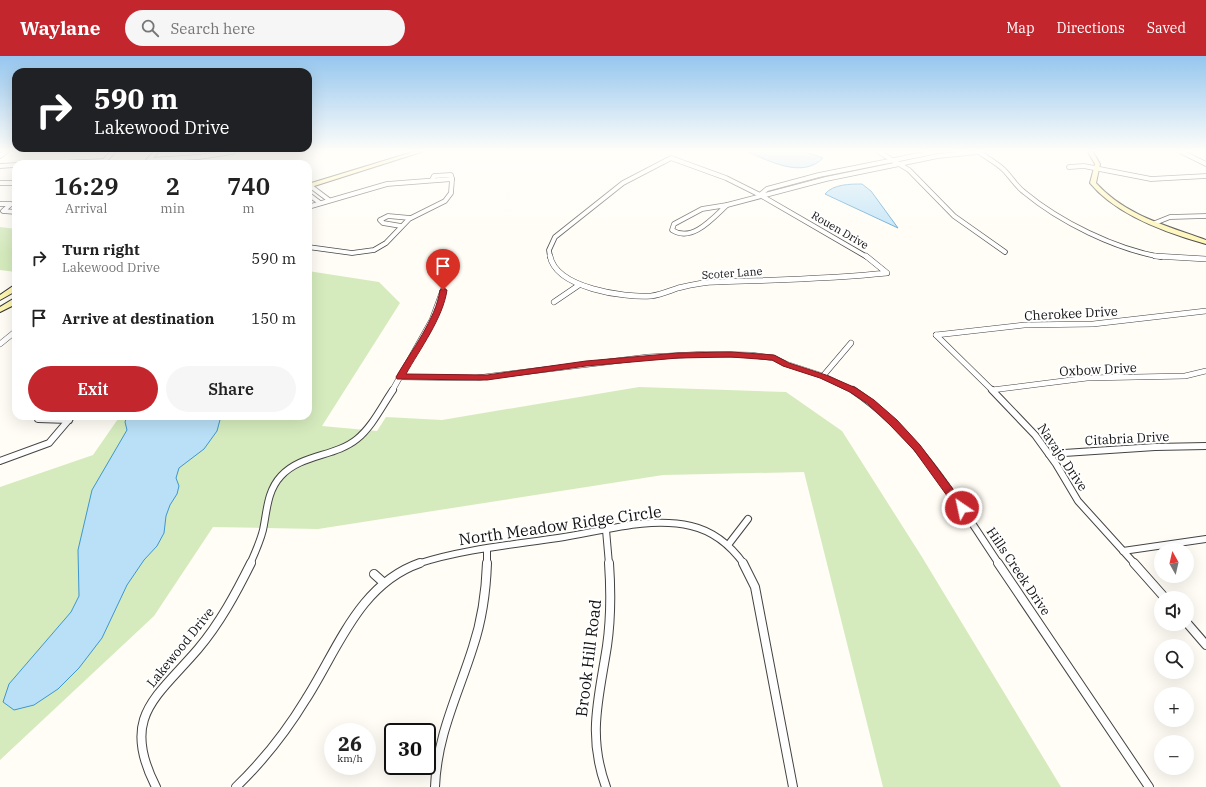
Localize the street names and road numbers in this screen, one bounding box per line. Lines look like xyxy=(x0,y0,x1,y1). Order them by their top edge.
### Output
street label: Rouen Drive xyxy=(809,208,871,252)
street label: Scoter Lane xyxy=(701,264,763,282)
street label: Cherokee Drive xyxy=(1024,303,1118,324)
street label: Oxbow Drive xyxy=(1059,359,1137,380)
street label: Navajo Drive xyxy=(1034,420,1091,494)
street label: Citabria Drive xyxy=(1084,428,1170,449)
street label: North Meadow Ridge Circle xyxy=(457,501,663,549)
street label: Hills Creek Drive xyxy=(983,524,1054,619)
street label: Brook Hill Road xyxy=(571,598,605,718)
street label: Lakewood Drive xyxy=(143,604,218,691)

